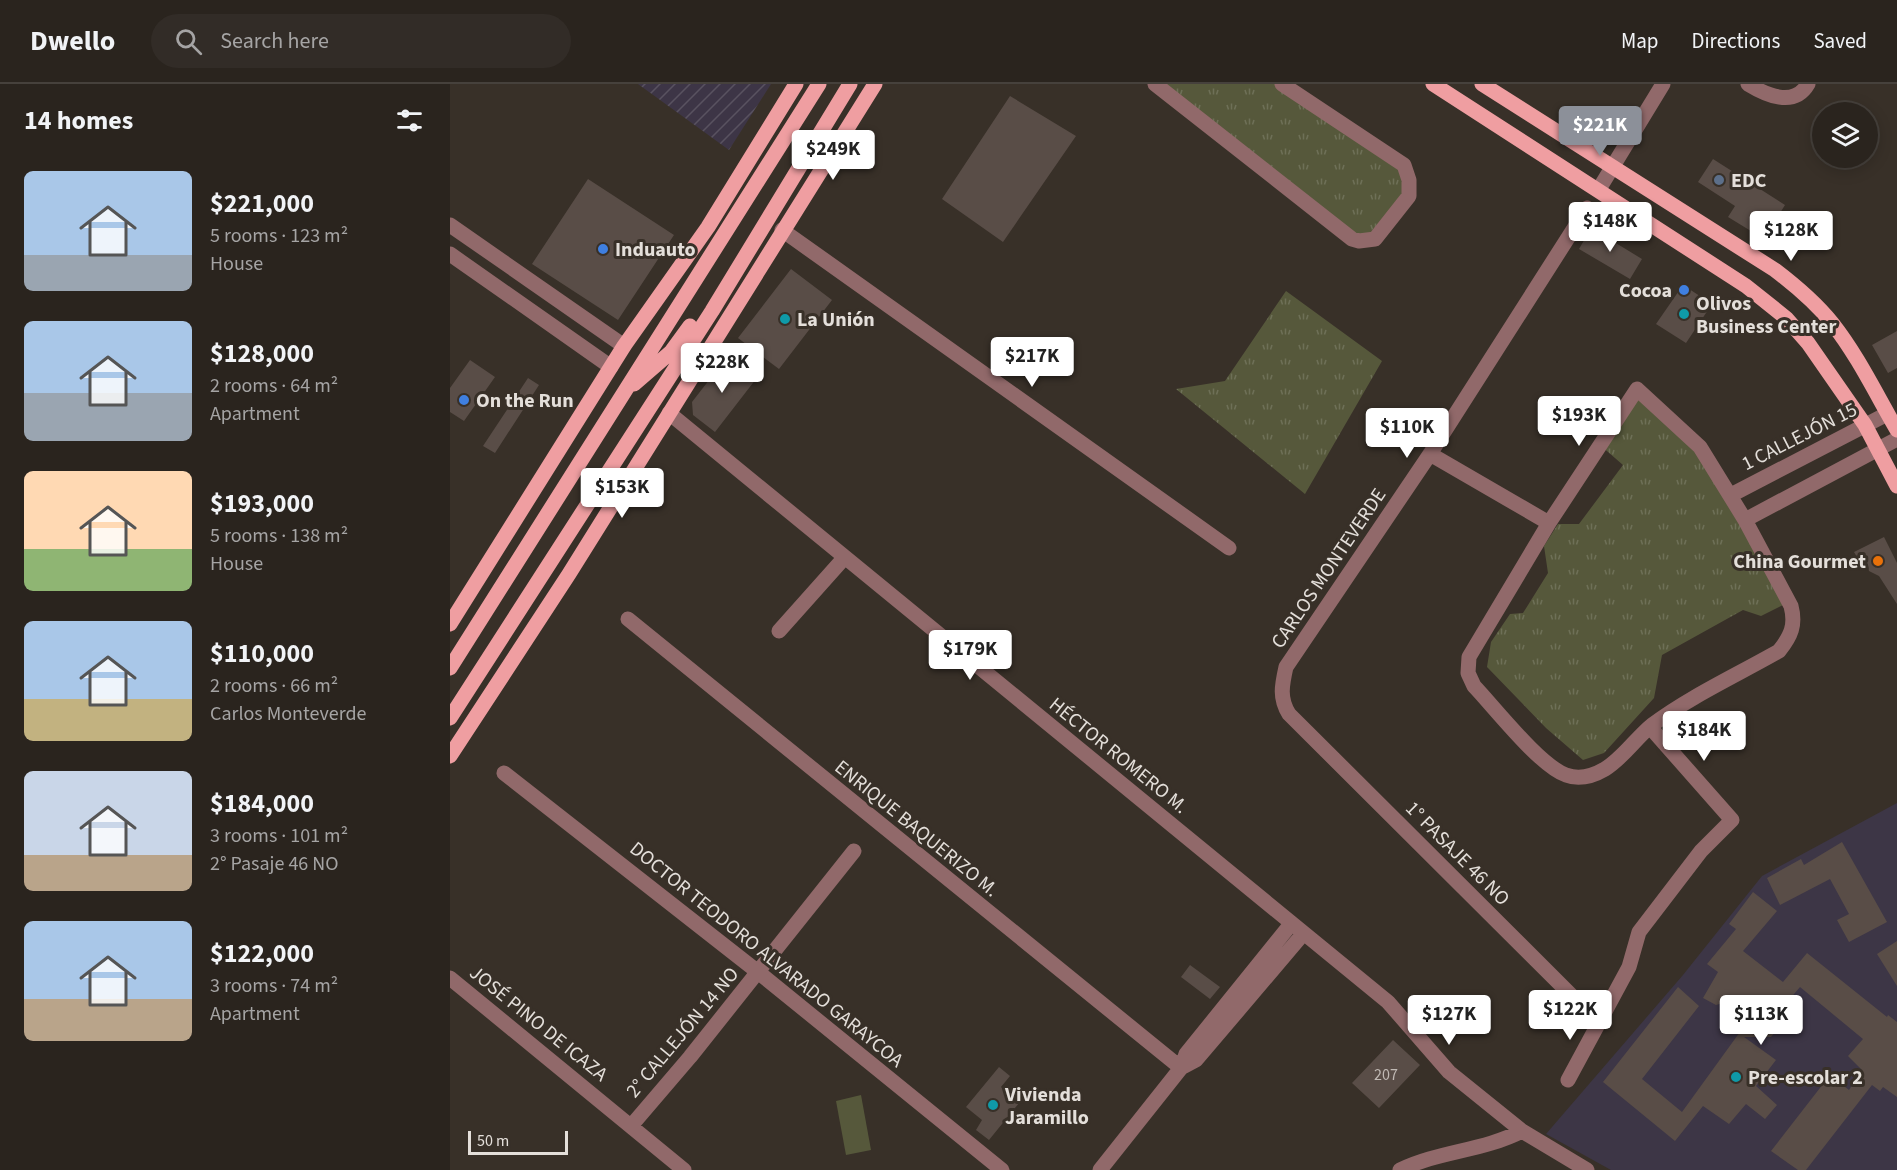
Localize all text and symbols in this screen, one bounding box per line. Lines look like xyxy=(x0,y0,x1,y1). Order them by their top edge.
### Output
search box xyxy=(151,14,571,68)
text: Dwello xyxy=(30,21,115,61)
icon: search xyxy=(172,25,205,58)
text: Search here xyxy=(220,25,329,57)
text: Map xyxy=(1621,26,1659,56)
text: Directions xyxy=(1692,26,1780,56)
text: Saved xyxy=(1813,26,1867,56)
text: 14 homes xyxy=(24,102,133,139)
map controls xyxy=(1812,102,1878,168)
button: layers xyxy=(1812,102,1878,168)
icon: filters xyxy=(393,104,426,137)
pin: $221K xyxy=(1558,106,1642,157)
text: $221K xyxy=(1573,111,1627,139)
pin: $249K xyxy=(791,130,875,181)
text: $249K xyxy=(806,135,860,163)
place label: EDC xyxy=(1731,167,1767,195)
marker: EDC xyxy=(1712,173,1726,187)
text: $221,000 xyxy=(210,185,314,222)
icon: home xyxy=(72,195,144,267)
pin: $148K xyxy=(1568,202,1652,253)
text: $148K xyxy=(1583,207,1637,235)
pin: $128K xyxy=(1749,211,1833,262)
text: $128K xyxy=(1764,216,1818,244)
text: 5 rooms · 123 m² xyxy=(210,222,348,250)
place label: Induauto xyxy=(615,236,696,264)
marker: Induauto xyxy=(596,242,610,256)
text: House xyxy=(210,250,263,278)
place label: Cocoa xyxy=(1619,277,1672,305)
marker: Cocoa xyxy=(1677,283,1691,297)
place label: Olivos Business Center xyxy=(1696,290,1836,341)
place label: La Unión xyxy=(797,306,875,334)
marker: Olivos Business Center xyxy=(1677,307,1691,321)
marker: La Unión xyxy=(778,312,792,326)
text: $128,000 xyxy=(210,335,314,372)
pin: $217K xyxy=(990,337,1074,388)
text: $217K xyxy=(1005,342,1059,370)
pin: $228K xyxy=(680,343,764,394)
icon: home xyxy=(72,345,144,417)
text: $228K xyxy=(695,348,749,376)
text: 2 rooms · 64 m² xyxy=(210,372,338,400)
place label: On the Run xyxy=(476,387,574,415)
marker: On the Run xyxy=(457,393,471,407)
pin: $193K xyxy=(1537,396,1621,447)
street label: 1 CALLEJÓN 15 xyxy=(1737,396,1862,478)
text: Apartment xyxy=(210,400,300,428)
text: $193K xyxy=(1552,401,1606,429)
pin: $110K xyxy=(1365,408,1449,459)
text: $110K xyxy=(1380,413,1434,441)
pin: $153K xyxy=(580,468,664,519)
text: $153K xyxy=(595,473,649,501)
street label: CARLOS MONTEVERDE xyxy=(1265,483,1393,654)
text: $193,000 xyxy=(210,485,314,522)
icon: home xyxy=(72,495,144,567)
text: 5 rooms · 138 m² xyxy=(210,522,348,550)
place label: China Gourmet xyxy=(1733,548,1866,576)
text: House xyxy=(210,550,263,578)
marker: China Gourmet xyxy=(1871,554,1885,568)
pin: $179K xyxy=(928,630,1012,681)
text: $110,000 xyxy=(210,635,314,672)
text: $179K xyxy=(943,635,997,663)
icon: home xyxy=(72,645,144,717)
text: 2 rooms · 66 m² xyxy=(210,672,338,700)
street label: HÉCTOR ROMERO M. xyxy=(1043,691,1194,821)
text: Carlos Monteverde xyxy=(210,700,367,728)
pin: $184K xyxy=(1662,711,1746,762)
text: $184K xyxy=(1677,716,1731,744)
street label: ENRIQUE BAQUERIZO M. xyxy=(828,754,1004,904)
text: $184,000 xyxy=(210,785,314,822)
icon: home xyxy=(72,795,144,867)
street label: 1° PASAJE 46 NO xyxy=(1399,795,1516,912)
text: 3 rooms · 101 m² xyxy=(210,822,348,850)
street label: DOCTOR TEODORO ALVARADO GARAYCOA xyxy=(623,835,909,1074)
text: 2° Pasaje 46 NO xyxy=(210,850,339,878)
text: $122,000 xyxy=(210,935,314,972)
icon: home xyxy=(72,945,144,1017)
street label: JOSÉ PINO DE ICAZA xyxy=(463,959,614,1088)
street label: 2° CALLEJÓN 14 NO xyxy=(620,961,746,1104)
text: 3 rooms · 74 m² xyxy=(210,972,338,1000)
pin: $122K xyxy=(1528,990,1612,1041)
pin: $127K xyxy=(1407,995,1491,1046)
text: $122K xyxy=(1543,995,1597,1023)
pin: $113K xyxy=(1719,995,1803,1046)
text: Apartment xyxy=(210,1000,300,1028)
text: $127K xyxy=(1422,1000,1476,1028)
text: $113K xyxy=(1734,1000,1788,1028)
house number: 207 xyxy=(1374,1064,1398,1086)
place label: Pre-escolar 2 xyxy=(1748,1064,1863,1092)
marker: Pre-escolar 2 xyxy=(1729,1070,1743,1084)
place label: Vivienda Jaramillo xyxy=(1004,1081,1089,1132)
marker: Vivienda Jaramillo xyxy=(986,1098,1000,1112)
scale bar xyxy=(468,1128,568,1156)
text: 50 m xyxy=(477,1130,509,1152)

